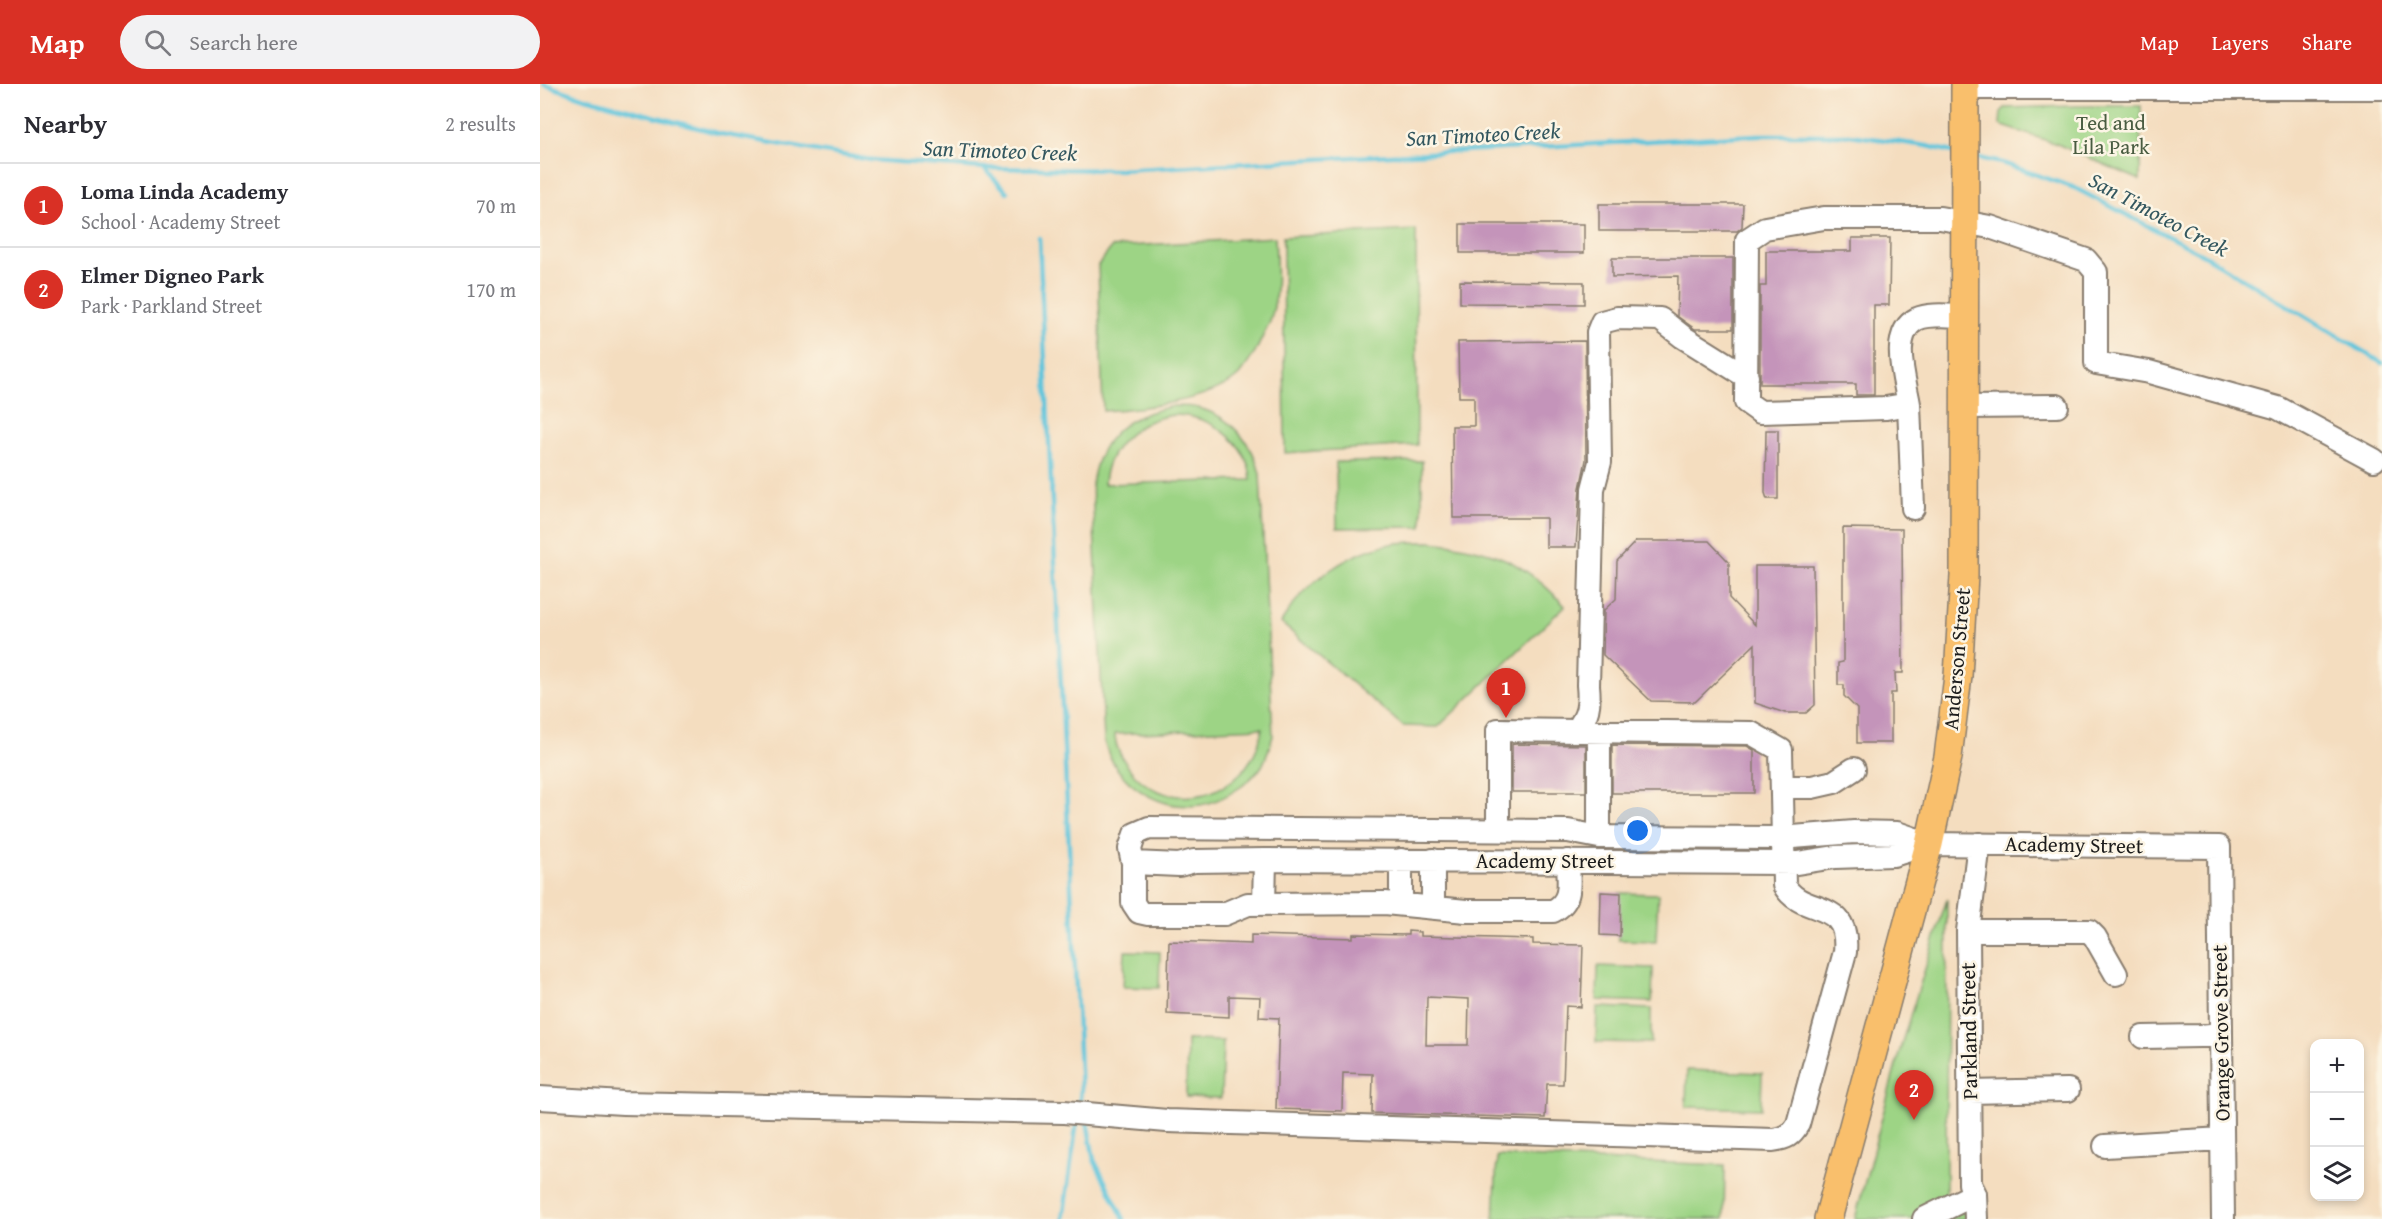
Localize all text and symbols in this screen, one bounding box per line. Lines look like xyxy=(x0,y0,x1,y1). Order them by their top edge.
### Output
search box xyxy=(120,15,540,69)
text: Map xyxy=(30,22,84,63)
icon: search xyxy=(141,26,174,59)
text: Search here xyxy=(189,26,298,58)
text: Map xyxy=(2140,27,2179,58)
text: Layers xyxy=(2212,27,2269,58)
text: Share xyxy=(2302,27,2352,58)
text: Nearby xyxy=(24,104,107,143)
park label: Ted and Lila Park xyxy=(2072,107,2150,162)
text: 2 results xyxy=(445,109,516,138)
water label: San Timoteo Creek xyxy=(1405,114,1562,154)
water label: San Timoteo Creek xyxy=(922,131,1079,169)
water label: San Timoteo Creek xyxy=(2083,164,2236,265)
text: Loma Linda Academy xyxy=(81,175,288,207)
text: 1 xyxy=(38,191,49,220)
text: 70 m xyxy=(476,191,516,220)
text: School · Academy Street xyxy=(81,207,281,236)
text: Elmer Digneo Park xyxy=(81,259,264,291)
text: 2 xyxy=(38,275,49,304)
text: 170 m xyxy=(466,275,516,304)
text: Park · Parkland Street xyxy=(81,291,262,320)
street label: Anderson Street xyxy=(1935,586,1978,731)
pin: 1 xyxy=(1486,668,1526,718)
your location xyxy=(1623,816,1652,845)
street label: Academy Street xyxy=(2005,828,2144,861)
street label: Academy Street xyxy=(1476,845,1615,876)
street label: Orange Grove Street xyxy=(2203,944,2238,1121)
street label: Parkland Street xyxy=(1952,962,1985,1100)
map controls xyxy=(2310,1039,2364,1201)
button: + xyxy=(2310,1039,2364,1093)
pin: 2 xyxy=(1894,1070,1934,1120)
button: − xyxy=(2310,1093,2364,1147)
button: layers xyxy=(2310,1147,2364,1201)

